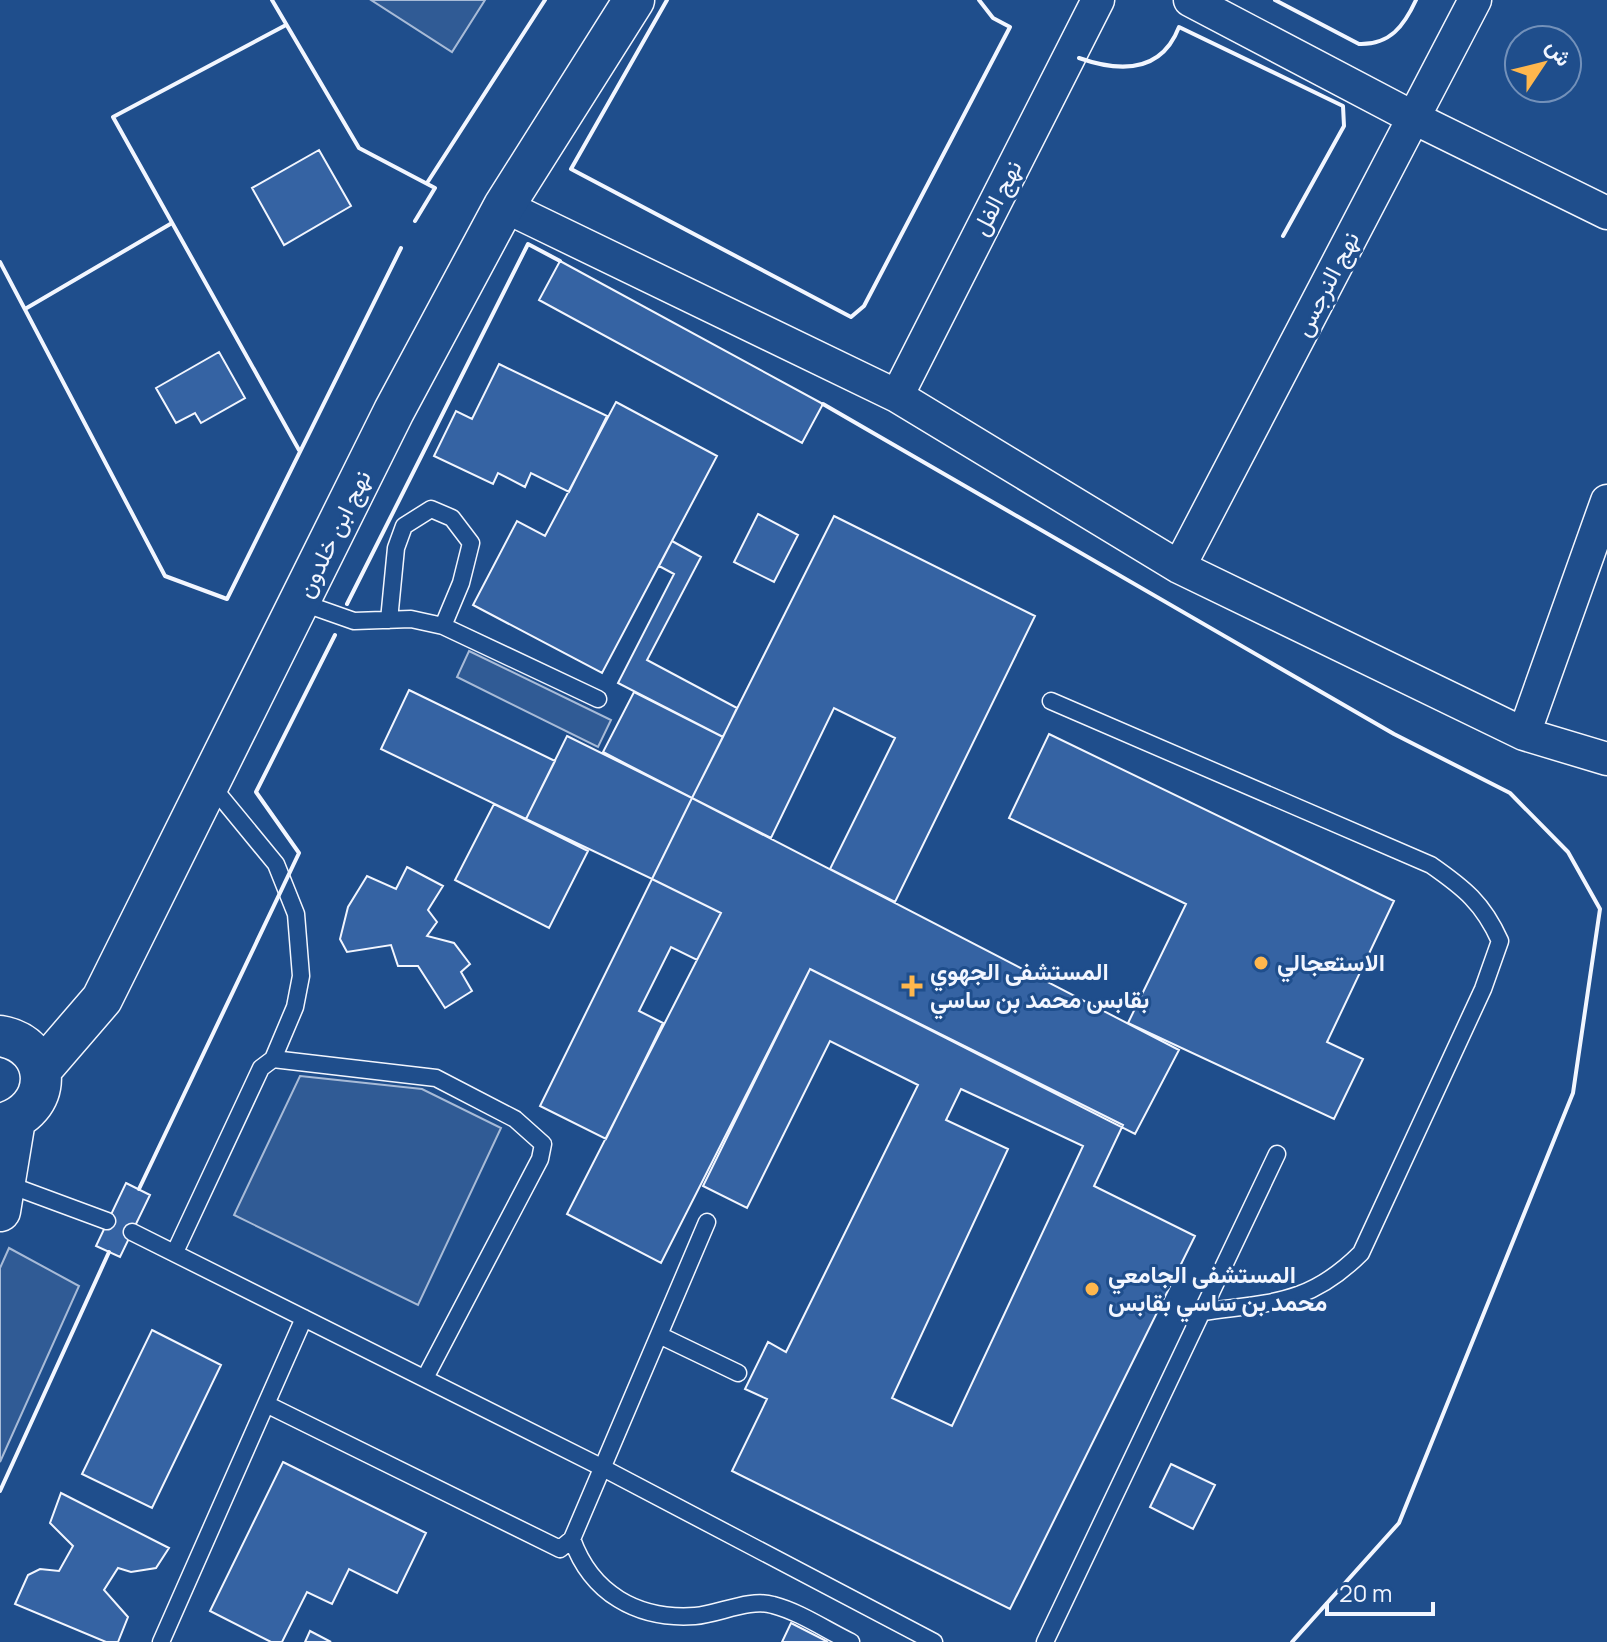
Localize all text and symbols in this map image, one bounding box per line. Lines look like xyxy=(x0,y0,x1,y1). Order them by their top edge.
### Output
north arrow xyxy=(1503,24,1583,104)
text: ش xyxy=(1540,33,1579,72)
street label: نهج الفل xyxy=(963,154,1030,242)
street label: نهج النرجس xyxy=(1285,225,1368,342)
street label: نهج ابن خلدون xyxy=(288,464,380,604)
place label: الاستعجالي xyxy=(1277,945,1385,983)
place label: المستشفى الجهوي بقابس محمد بن ساسي xyxy=(930,954,1149,1020)
marker: الاستعجالي xyxy=(1252,954,1270,972)
marker: المستشفى الجهوي بقابس محمد بن ساسي xyxy=(901,975,923,997)
place label: المستشفى الجامعي محمد بن ساسي بقابس xyxy=(1108,1257,1327,1323)
marker: المستشفى الجامعي محمد بن ساسي بقابس xyxy=(1083,1280,1101,1298)
scale bar xyxy=(1327,1566,1433,1616)
text: 20 m xyxy=(1339,1576,1392,1609)

